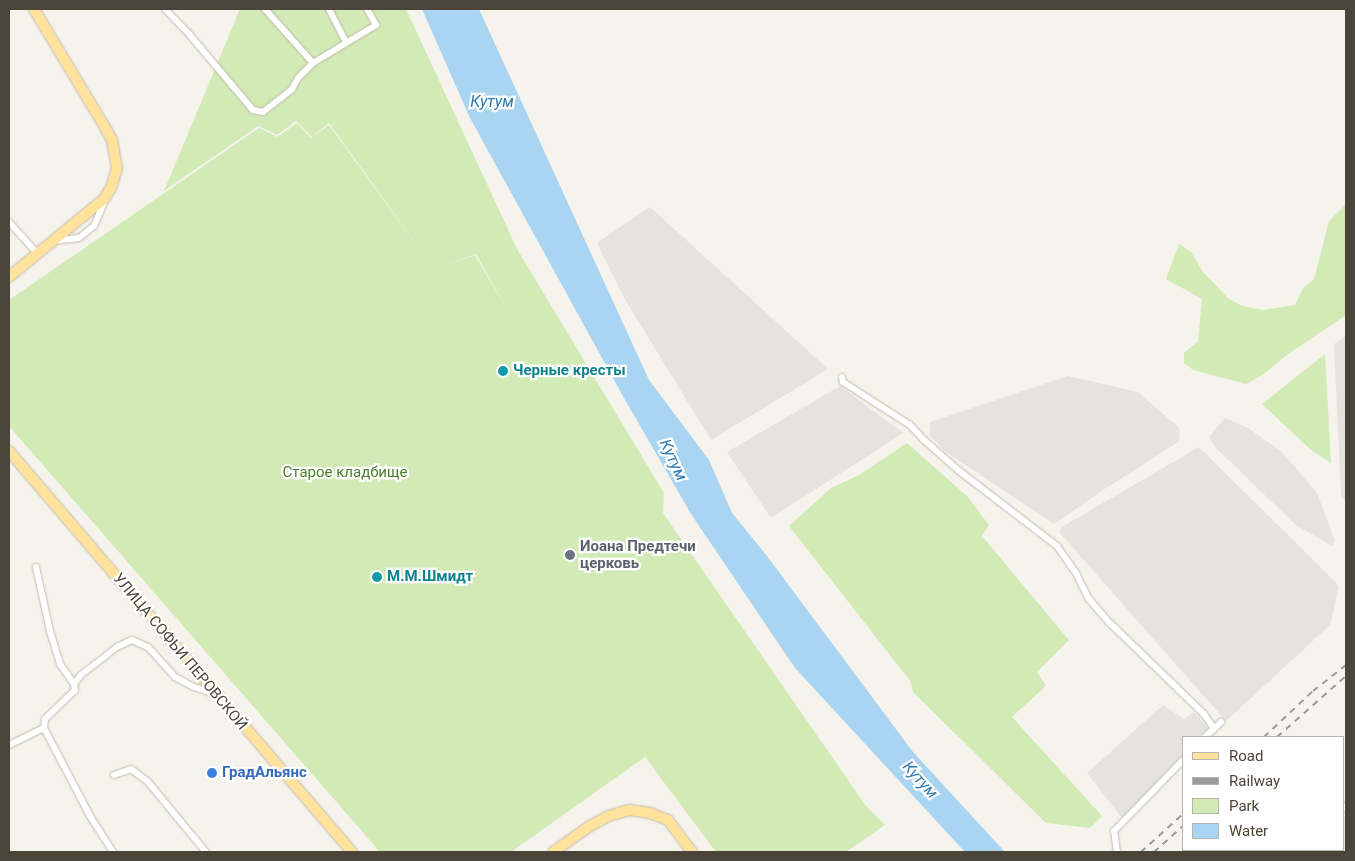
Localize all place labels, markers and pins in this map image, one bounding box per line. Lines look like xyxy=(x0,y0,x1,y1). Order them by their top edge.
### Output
place label: Черные кресты xyxy=(513,362,626,380)
marker: Черные кресты xyxy=(497,365,509,377)
place label: Иоана Предтечи церковь xyxy=(580,537,696,572)
marker: Иоана Предтечи церковь xyxy=(564,549,576,561)
place label: М.М.Шмидт xyxy=(387,568,473,586)
marker: М.М.Шмидт xyxy=(371,571,383,583)
place label: ГрадАльянс xyxy=(222,764,307,782)
marker: ГрадАльянс xyxy=(206,767,218,779)

